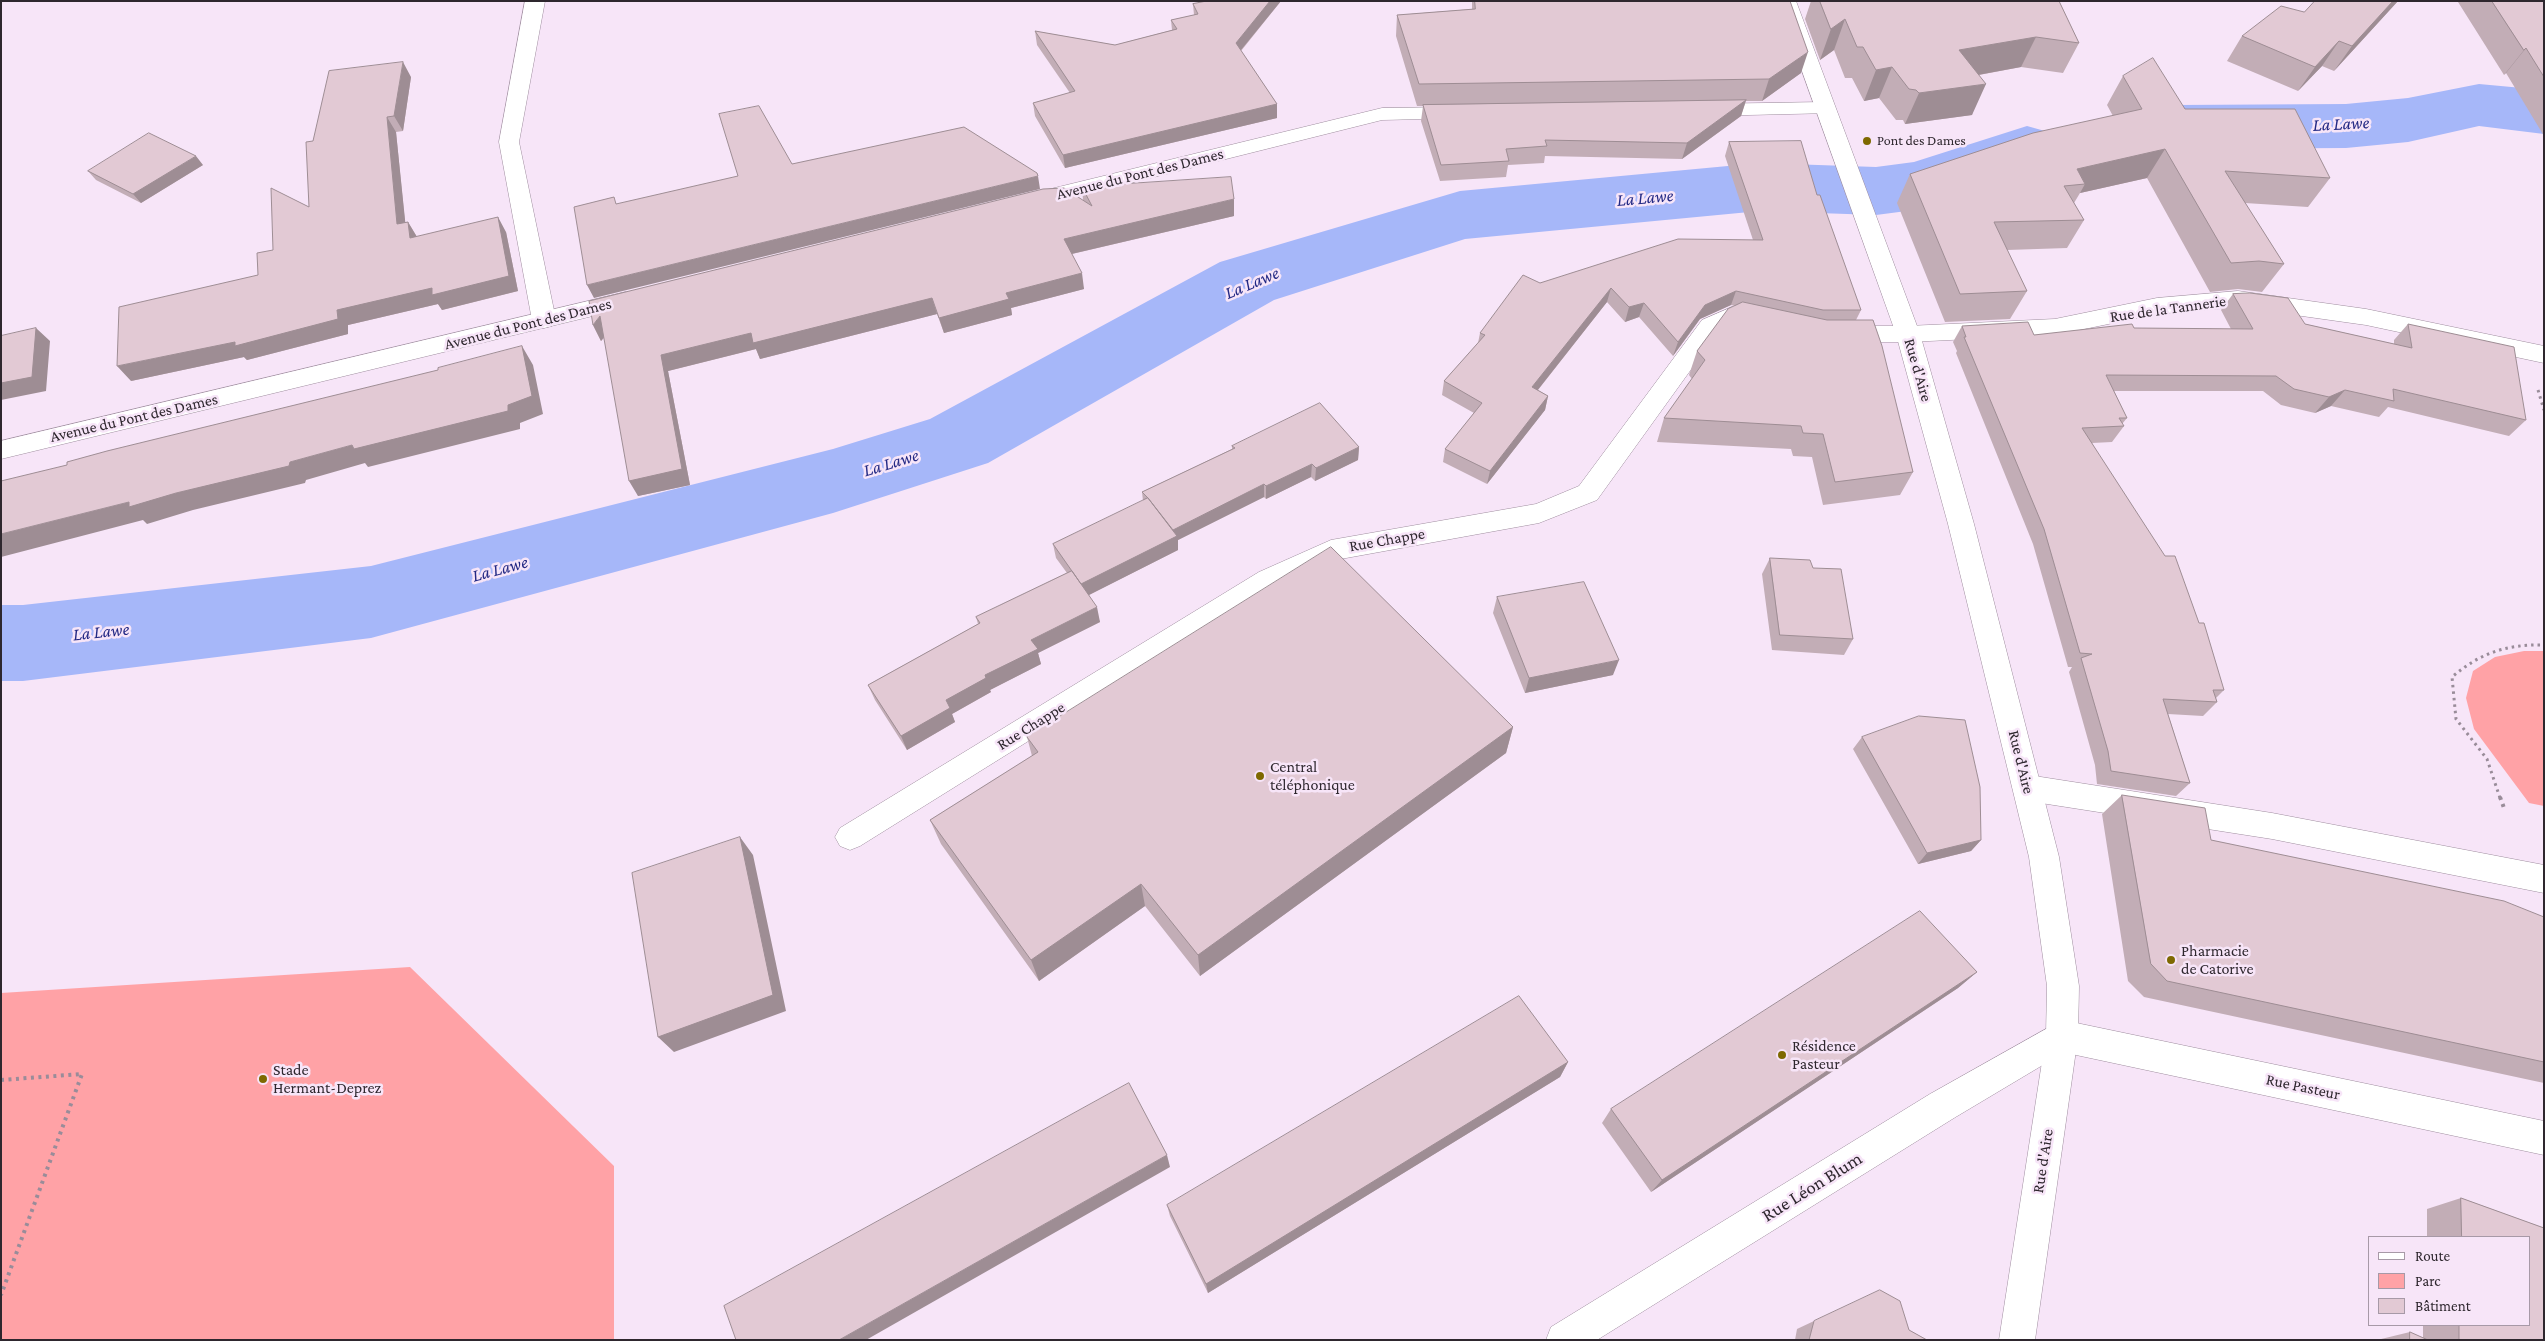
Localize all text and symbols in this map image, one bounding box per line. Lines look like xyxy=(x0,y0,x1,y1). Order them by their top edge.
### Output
water label: La Lawe xyxy=(2312,112,2370,136)
place label: Pont des Dames xyxy=(1877,133,1966,149)
marker: Pont des Dames xyxy=(1861,135,1873,147)
street label: Avenue du Pont des Dames xyxy=(1054,144,1226,204)
water label: La Lawe xyxy=(1616,185,1674,211)
water label: La Lawe xyxy=(1222,262,1282,304)
street label: Rue de la Tannerie xyxy=(2109,291,2227,327)
street label: Avenue du Pont des Dames xyxy=(442,294,614,354)
street label: Rue d'Aire xyxy=(1900,336,1936,404)
street label: Avenue du Pont des Dames xyxy=(48,389,220,447)
water label: La Lawe xyxy=(861,444,921,482)
street label: Rue Chappe xyxy=(1348,524,1426,556)
water label: La Lawe xyxy=(470,551,530,587)
water label: La Lawe xyxy=(72,618,130,646)
street label: Rue Chappe xyxy=(994,698,1068,754)
street label: Rue d'Aire xyxy=(2004,728,2038,796)
place label: Central téléphonique xyxy=(1270,757,1355,795)
marker: Central téléphonique xyxy=(1254,770,1266,782)
place label: Pharmacie de Catorive xyxy=(2181,941,2253,979)
marker: Pharmacie de Catorive xyxy=(2165,954,2177,966)
place label: Résidence Pasteur xyxy=(1792,1036,1856,1074)
marker: Résidence Pasteur xyxy=(1776,1049,1788,1061)
place label: Stade Hermant-Deprez xyxy=(273,1060,381,1098)
street label: Rue Pasteur xyxy=(2264,1070,2342,1104)
marker: Stade Hermant-Deprez xyxy=(257,1073,269,1085)
street label: Rue d'Aire xyxy=(2028,1127,2058,1195)
street label: Rue Léon Blum xyxy=(1758,1147,1866,1227)
legend xyxy=(2368,1236,2530,1326)
text: Route xyxy=(2415,1248,2450,1264)
text: Parc xyxy=(2415,1273,2441,1289)
text: Bâtiment xyxy=(2415,1298,2471,1314)

